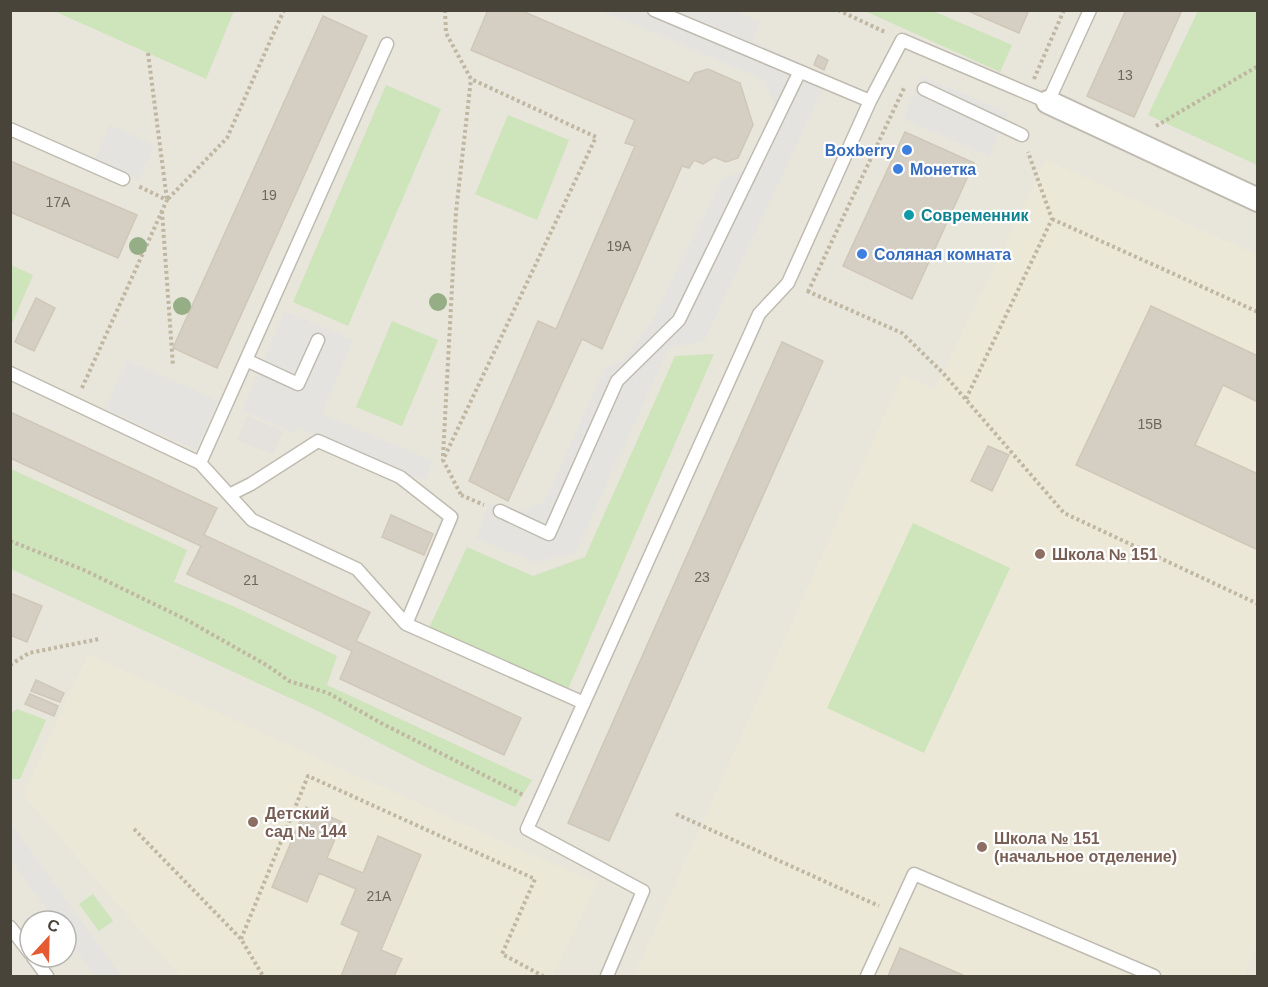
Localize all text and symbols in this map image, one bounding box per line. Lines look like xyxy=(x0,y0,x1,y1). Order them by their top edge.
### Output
house number: 13 xyxy=(1117,67,1133,83)
place label: Boxberry xyxy=(825,142,895,159)
marker: Boxberry xyxy=(900,143,914,157)
place label: Монетка xyxy=(910,161,976,178)
marker: Монетка xyxy=(891,162,905,176)
house number: 19 xyxy=(261,187,277,203)
house number: 17А xyxy=(46,194,71,210)
place label: Современник xyxy=(921,207,1030,224)
marker: Современник xyxy=(902,208,916,222)
house number: 19А xyxy=(607,238,632,254)
place label: Соляная комната xyxy=(874,246,1011,263)
marker: Соляная комната xyxy=(855,247,869,261)
house number: 15В xyxy=(1138,416,1162,432)
place label: Школа № 151 xyxy=(1052,546,1158,563)
marker: Школа № 151 xyxy=(1033,547,1047,561)
house number: 23 xyxy=(694,569,710,585)
house number: 21 xyxy=(243,572,259,588)
place label: Детский сад № 144 xyxy=(265,805,347,840)
marker: Детский сад № 144 xyxy=(246,815,260,829)
place label: Школа № 151 (начальное отделение) xyxy=(994,830,1177,865)
marker: Школа № 151 (начальное отделение) xyxy=(975,840,989,854)
house number: 21А xyxy=(367,888,392,904)
north arrow xyxy=(18,909,78,969)
text: С xyxy=(45,916,62,936)

